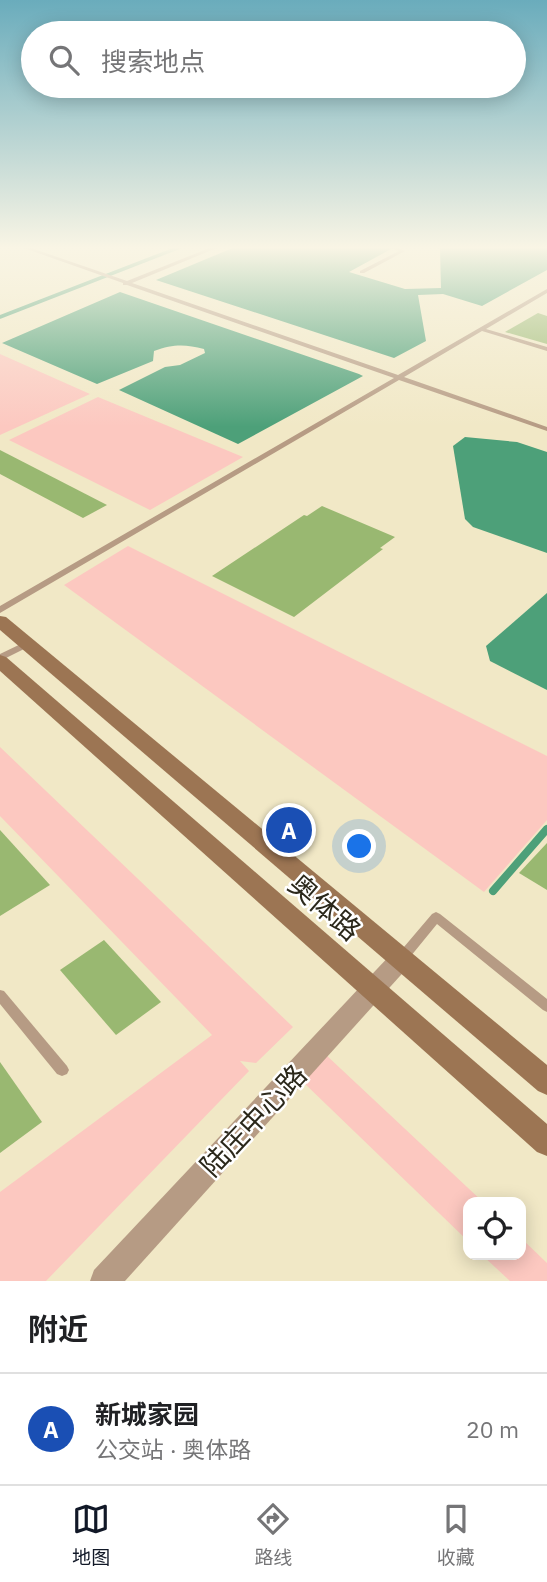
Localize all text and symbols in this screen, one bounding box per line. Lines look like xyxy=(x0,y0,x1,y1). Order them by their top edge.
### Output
search box xyxy=(21,21,526,98)
icon: search xyxy=(45,41,83,79)
text: 搜索地点 xyxy=(101,44,205,78)
pin: A xyxy=(266,804,312,856)
your location xyxy=(342,829,376,863)
street label: 奥体路 xyxy=(281,865,369,949)
street label: 陆庄中心路 xyxy=(192,1056,314,1184)
map controls xyxy=(463,1197,526,1260)
button: locate xyxy=(463,1197,526,1260)
text: 附近 xyxy=(28,1309,88,1348)
text: 新城家园 xyxy=(95,1397,199,1431)
text: A xyxy=(43,1414,59,1444)
text: 20 m xyxy=(466,1414,519,1444)
text: 公交站 · 奥体路 xyxy=(95,1434,251,1464)
tab: 地图 xyxy=(72,1500,110,1569)
tab: 路线 xyxy=(254,1500,293,1569)
tab: 收藏 xyxy=(437,1500,475,1569)

